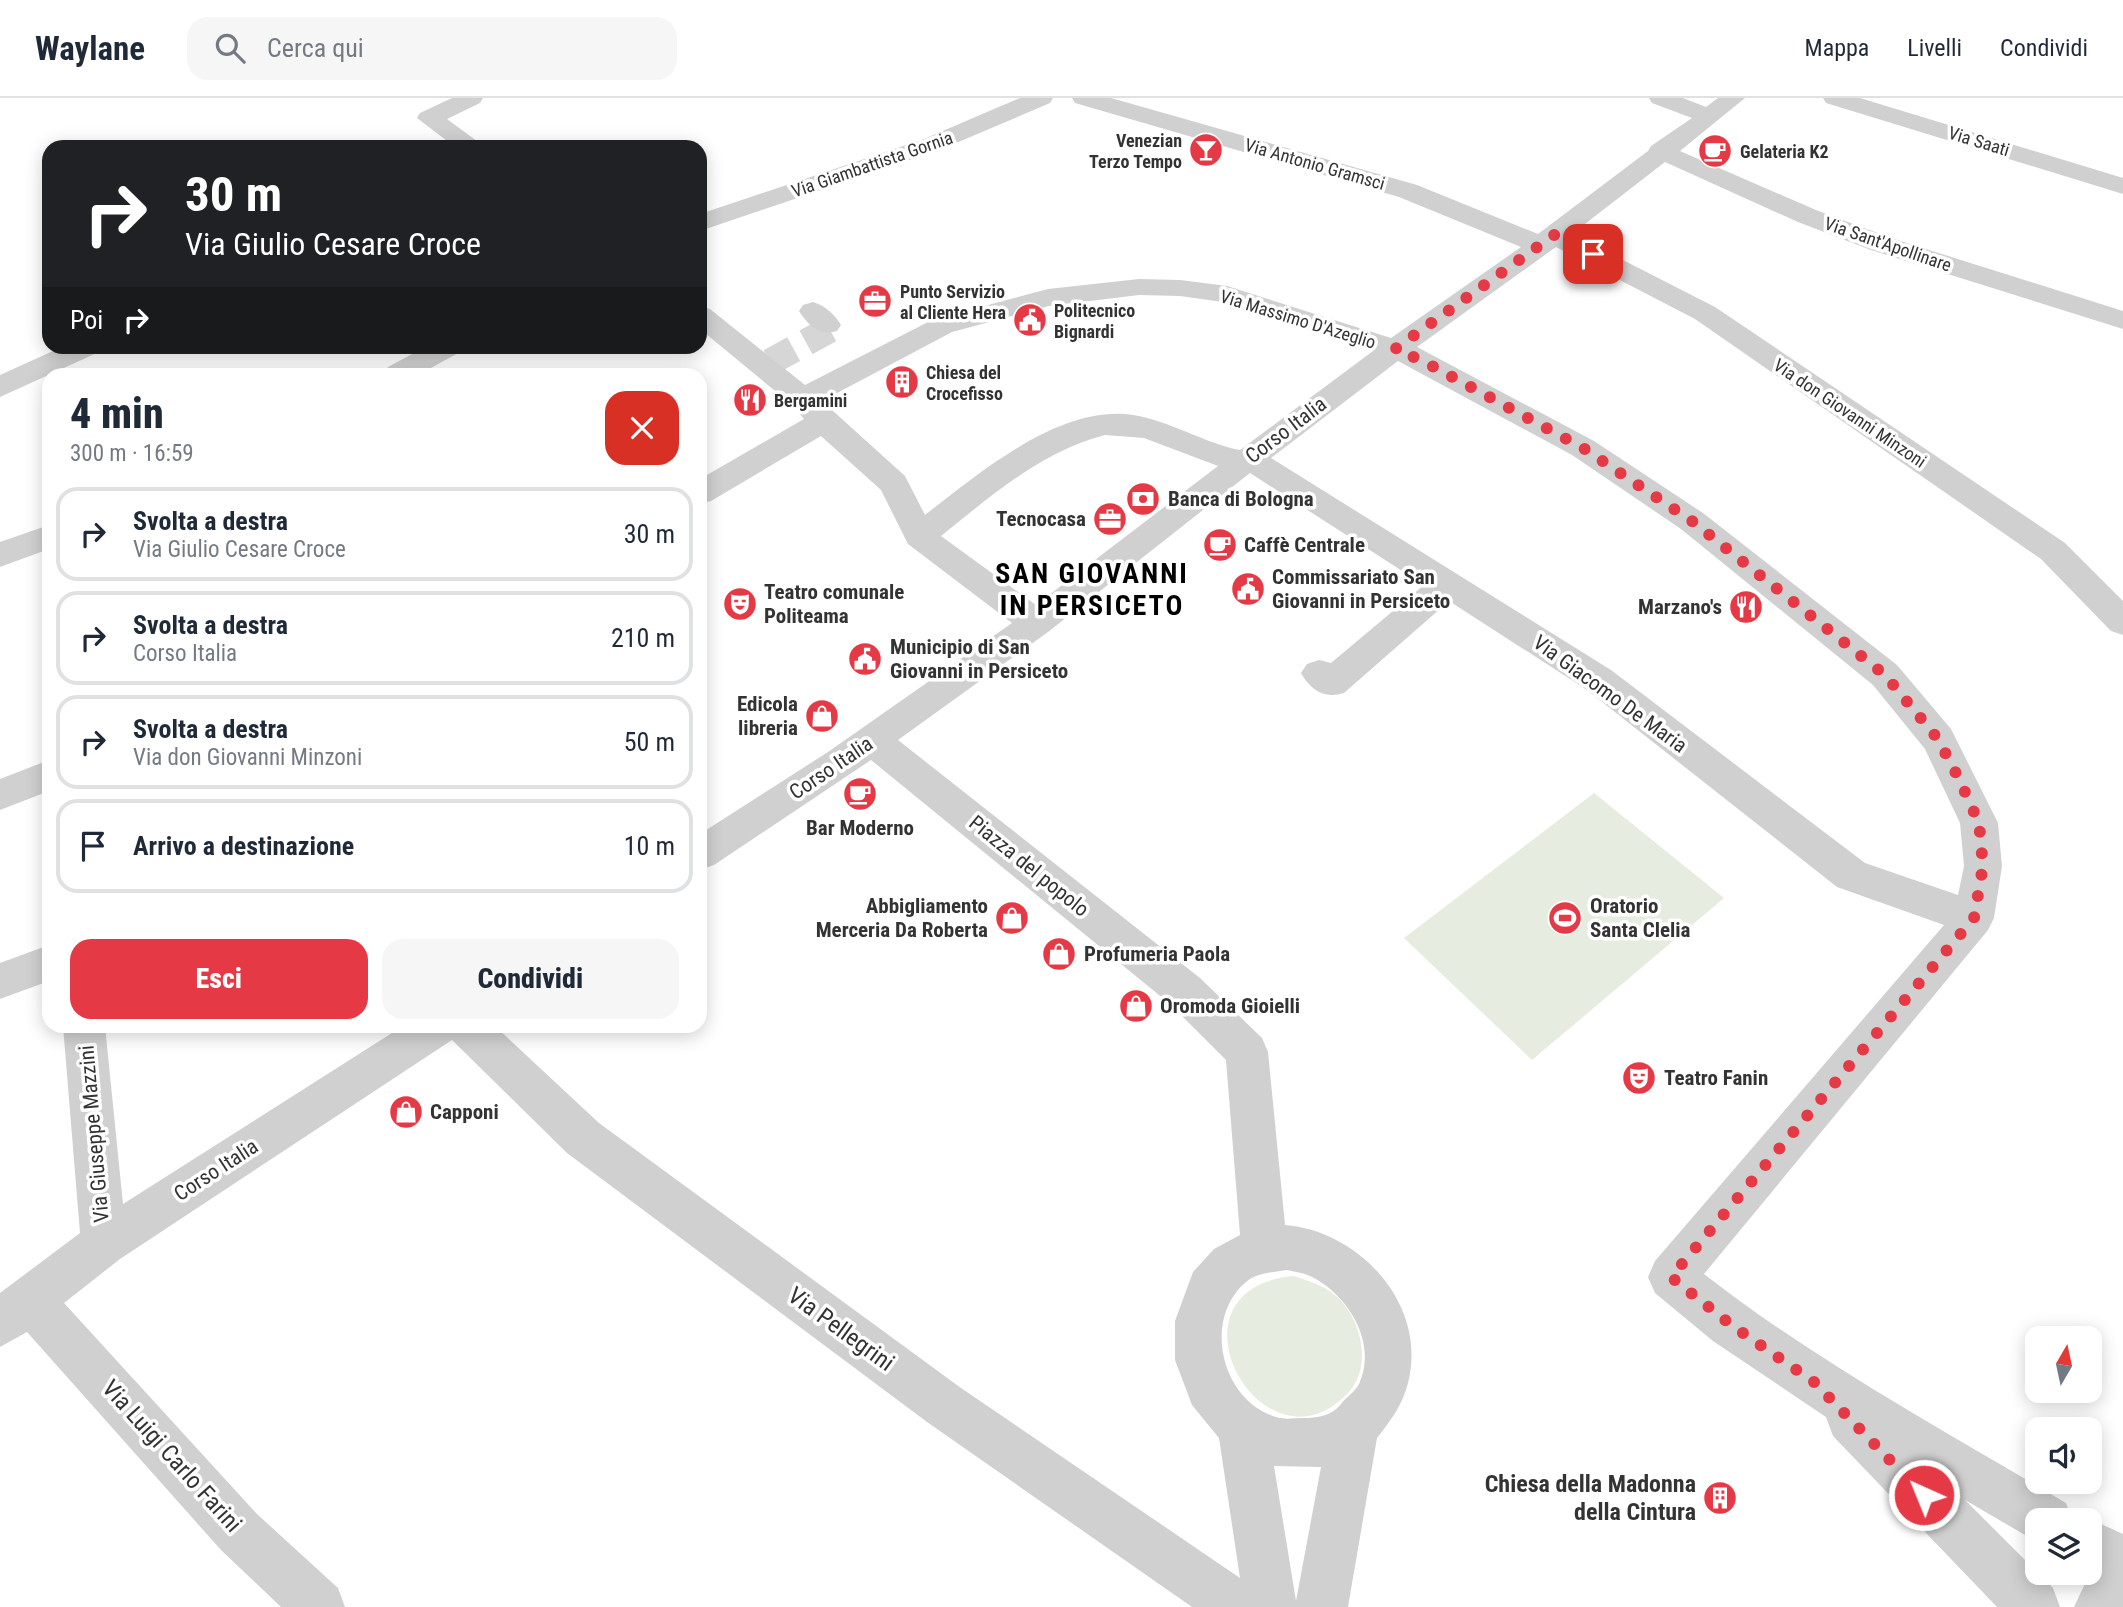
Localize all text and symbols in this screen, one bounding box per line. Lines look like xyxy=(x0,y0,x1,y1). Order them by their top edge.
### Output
search box xyxy=(187,17,677,80)
text: Waylane xyxy=(35,29,145,68)
icon: search xyxy=(211,29,249,67)
text: Cerca qui xyxy=(267,33,364,63)
text: Mappa xyxy=(1805,34,1869,62)
text: Livelli xyxy=(1907,34,1962,62)
text: Condividi xyxy=(2000,34,2088,62)
street label: Via Saati xyxy=(1946,122,2012,160)
street label: Via Giambattista Gornia xyxy=(789,127,955,201)
place label: Venezian Terzo Tempo xyxy=(1089,130,1182,172)
bar icon: Venezian Terzo Tempo xyxy=(1187,131,1225,169)
cafe icon: Gelateria K2 xyxy=(1696,132,1734,170)
street label: Via Antonio Gramsci xyxy=(1242,134,1388,194)
place label: Gelateria K2 xyxy=(1740,141,1828,162)
text: 30 m xyxy=(185,166,282,223)
icon: right xyxy=(70,168,161,259)
street label: Via Sant'Apollinare xyxy=(1822,212,1954,276)
pin xyxy=(1563,224,1623,284)
text: Via Giulio Cesare Croce xyxy=(185,225,481,263)
icon: arrive xyxy=(1574,235,1612,273)
place label: Punto Servizio al Cliente Hera xyxy=(900,281,1006,323)
office icon: Punto Servizio al Cliente Hera xyxy=(856,282,894,320)
street label: Via Massimo D'Azeglio xyxy=(1218,285,1378,353)
place label: Politecnico Bignardi xyxy=(1054,300,1135,342)
icon: right xyxy=(117,301,155,339)
public building icon: Politecnico Bignardi xyxy=(1011,301,1049,339)
text: Poi xyxy=(70,305,103,335)
street label: Via don Giovanni Minzoni xyxy=(1770,354,1930,472)
place label: Chiesa del Crocefisso xyxy=(926,362,1003,404)
building icon: Chiesa del Crocefisso xyxy=(883,363,921,401)
restaurant icon: Bergamini xyxy=(731,381,769,419)
text: 4 min xyxy=(70,389,164,438)
place label: Bergamini xyxy=(774,390,847,411)
button: close xyxy=(605,391,679,465)
street label: Corso Italia xyxy=(1241,392,1331,468)
text: 300 m · 16:59 xyxy=(70,440,194,467)
bank icon: Banca di Bologna xyxy=(1124,480,1162,518)
place label: Banca di Bologna xyxy=(1168,487,1314,511)
office icon: Tecnocasa xyxy=(1091,500,1129,538)
text: Svolta a destra xyxy=(133,506,288,536)
place label: Tecnocasa xyxy=(996,507,1086,531)
icon: right xyxy=(74,515,112,553)
text: 30 m xyxy=(624,519,675,549)
cafe icon: Caffè Centrale xyxy=(1201,526,1239,564)
place label: Caffè Centrale xyxy=(1244,533,1365,557)
text: Via Giulio Cesare Croce xyxy=(133,536,346,563)
district label: SAN GIOVANNI IN PERSICETO xyxy=(995,557,1189,622)
place label: Commissariato San Giovanni in Persiceto xyxy=(1272,565,1450,613)
public building icon: Commissariato San Giovanni in Persiceto xyxy=(1229,570,1267,608)
place label: Teatro comunale Politeama xyxy=(764,580,904,628)
theatre icon: Teatro comunale Politeama xyxy=(721,585,759,623)
restaurant icon: Marzano's xyxy=(1727,588,1765,626)
place label: Marzano's xyxy=(1638,595,1722,619)
text: Svolta a destra xyxy=(133,610,288,640)
icon: right xyxy=(74,619,112,657)
text: 210 m xyxy=(611,623,675,653)
street label: Via Giacomo De Maria xyxy=(1529,630,1691,758)
place label: Municipio di San Giovanni in Persiceto xyxy=(890,635,1068,683)
text: Corso Italia xyxy=(133,640,237,667)
public building icon: Municipio di San Giovanni in Persiceto xyxy=(846,640,884,678)
place label: Edicola libreria xyxy=(737,692,798,740)
shop icon: Edicola libreria xyxy=(803,697,841,735)
text: Svolta a destra xyxy=(133,714,288,744)
icon: right xyxy=(74,723,112,761)
text: 50 m xyxy=(624,727,675,757)
street label: Corso Italia xyxy=(785,731,877,805)
text: Via don Giovanni Minzoni xyxy=(133,744,362,771)
cafe icon: Bar Moderno xyxy=(841,775,879,813)
street label: Piazza del popolo xyxy=(964,810,1094,922)
place label: Bar Moderno xyxy=(806,816,914,840)
icon: arrive xyxy=(74,827,112,865)
text: Arrivo a destinazione xyxy=(133,831,354,861)
text: 10 m xyxy=(624,831,675,861)
place label: Abbigliamento Merceria Da Roberta xyxy=(816,894,988,942)
place label: Oratorio Santa Clelia xyxy=(1590,894,1691,942)
shop icon: Abbigliamento Merceria Da Roberta xyxy=(993,899,1031,937)
sports icon: Oratorio Santa Clelia xyxy=(1546,899,1584,937)
shop icon: Profumeria Paola xyxy=(1040,935,1078,973)
button: Esci xyxy=(70,939,368,1019)
button: Condividi xyxy=(382,939,679,1019)
place label: Profumeria Paola xyxy=(1084,942,1230,966)
shop icon: Oromoda Gioielli xyxy=(1117,987,1155,1025)
place label: Oromoda Gioielli xyxy=(1160,994,1300,1018)
street label: Via Giuseppe Mazzini xyxy=(74,1044,114,1224)
theatre icon: Teatro Fanin xyxy=(1620,1059,1658,1097)
place label: Teatro Fanin xyxy=(1664,1066,1768,1090)
shop icon: Capponi xyxy=(387,1093,425,1131)
place label: Capponi xyxy=(430,1100,499,1124)
street label: Corso Italia xyxy=(170,1134,262,1206)
street label: Via Pellegrini xyxy=(782,1281,900,1377)
north arrow xyxy=(2025,1326,2102,1404)
map controls xyxy=(2025,1326,2102,1585)
street label: Via Luigi Carlo Farini xyxy=(96,1374,248,1538)
button: sound xyxy=(2025,1417,2102,1494)
position arrow xyxy=(1887,1458,1961,1532)
place label: Chiesa della Madonna della Cintura xyxy=(1485,1470,1696,1526)
building icon: Chiesa della Madonna della Cintura xyxy=(1701,1479,1739,1517)
button: layers xyxy=(2025,1508,2102,1585)

